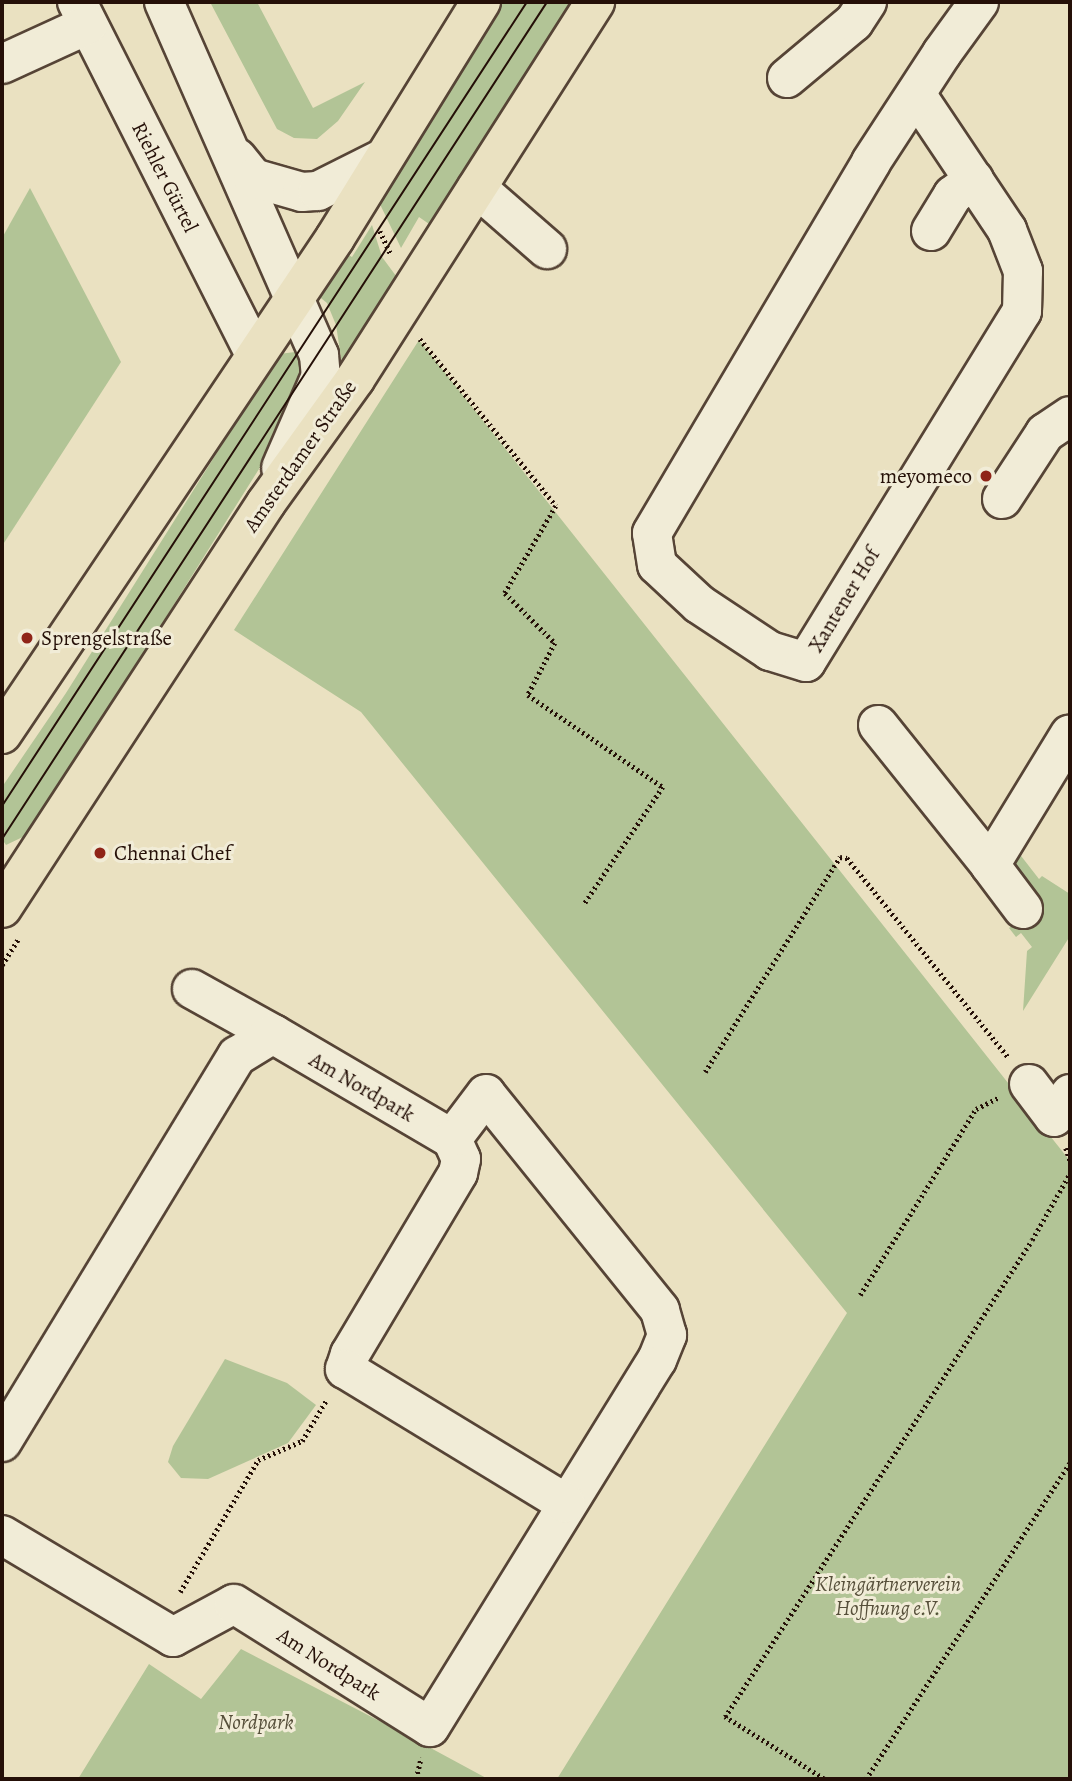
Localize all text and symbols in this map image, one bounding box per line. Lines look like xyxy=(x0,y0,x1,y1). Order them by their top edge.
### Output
street label: Riehler Gürtel xyxy=(126,118,204,236)
street label: Amsterdamer Straße xyxy=(238,375,362,537)
place label: meyomeco xyxy=(880,463,972,489)
marker: meyomeco xyxy=(978,468,994,484)
street label: Xantener Hof xyxy=(803,543,885,657)
place label: Sprengelstraße xyxy=(41,625,172,651)
marker: Sprengelstraße xyxy=(19,630,35,646)
place label: Chennai Chef xyxy=(114,840,231,866)
marker: Chennai Chef xyxy=(92,845,108,861)
street label: Am Nordpark xyxy=(305,1047,419,1127)
park label: Kleingärtnerverein Hoffnung e.V. xyxy=(815,1571,961,1621)
street label: Am Nordpark xyxy=(273,1622,385,1706)
park label: Nordpark xyxy=(218,1709,294,1735)

